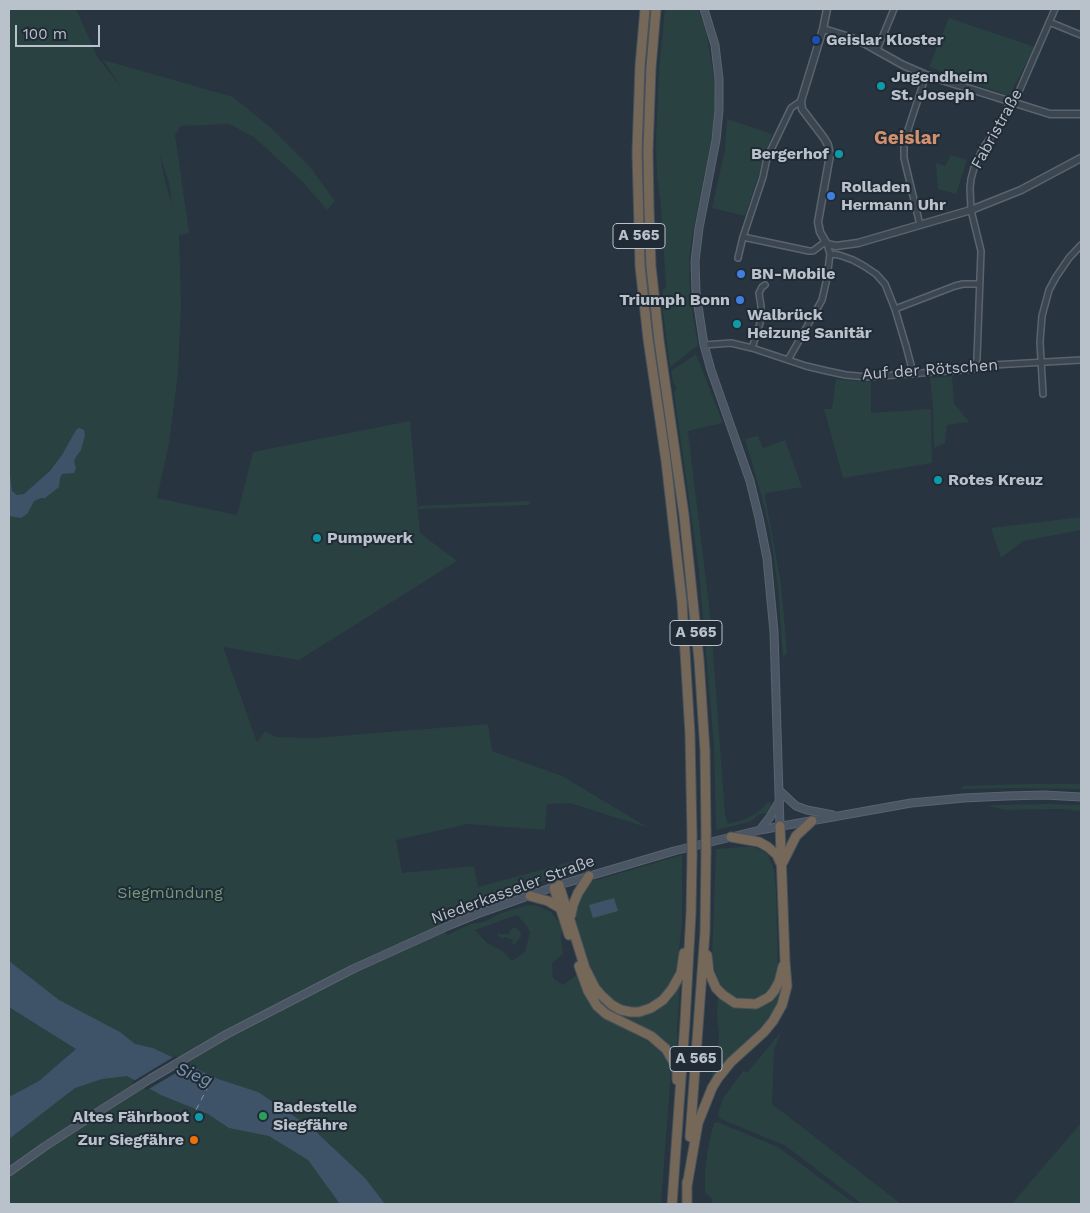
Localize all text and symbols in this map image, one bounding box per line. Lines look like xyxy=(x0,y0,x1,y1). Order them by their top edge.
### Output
scale bar xyxy=(18,15,102,47)
text: 100 m xyxy=(23,25,67,43)
place label: Geislar Kloster xyxy=(826,30,944,50)
marker: Geislar Kloster xyxy=(810,34,822,46)
place label: Jugendheim St. Joseph xyxy=(891,67,988,105)
marker: Jugendheim St. Joseph xyxy=(875,80,887,92)
street label: Fabristraße xyxy=(967,86,1027,172)
district label: Geislar xyxy=(874,127,940,149)
place label: Bergerhof xyxy=(751,144,829,164)
marker: Bergerhof xyxy=(833,148,845,160)
place label: Rolladen Hermann Uhr xyxy=(841,177,946,215)
marker: Rolladen Hermann Uhr xyxy=(825,190,837,202)
road number: A 565 xyxy=(613,224,665,248)
place label: BN-Mobile xyxy=(751,264,836,284)
marker: BN-Mobile xyxy=(735,268,747,280)
place label: Triumph Bonn xyxy=(619,290,730,310)
marker: Triumph Bonn xyxy=(734,294,746,306)
place label: Walbrück Heizung Sanitär xyxy=(747,305,872,343)
marker: Walbrück Heizung Sanitär xyxy=(731,318,743,330)
street label: Auf der Rötschen xyxy=(861,356,999,384)
place label: Rotes Kreuz xyxy=(948,470,1043,490)
marker: Rotes Kreuz xyxy=(932,474,944,486)
place label: Pumpwerk xyxy=(327,528,413,548)
marker: Pumpwerk xyxy=(311,532,323,544)
road number: A 565 xyxy=(670,620,722,646)
street label: Niederkasseler Straße xyxy=(429,851,597,929)
park label: Siegmündung xyxy=(117,883,223,903)
road number: A 565 xyxy=(670,1046,722,1072)
water label: Sieg xyxy=(173,1058,215,1092)
place label: Badestelle Siegfähre xyxy=(273,1097,357,1135)
place label: Altes Fährboot xyxy=(73,1107,189,1127)
marker: Badestelle Siegfähre xyxy=(257,1110,269,1122)
marker: Altes Fährboot xyxy=(193,1111,205,1123)
place label: Zur Siegfähre xyxy=(78,1130,184,1150)
marker: Zur Siegfähre xyxy=(188,1134,200,1146)

